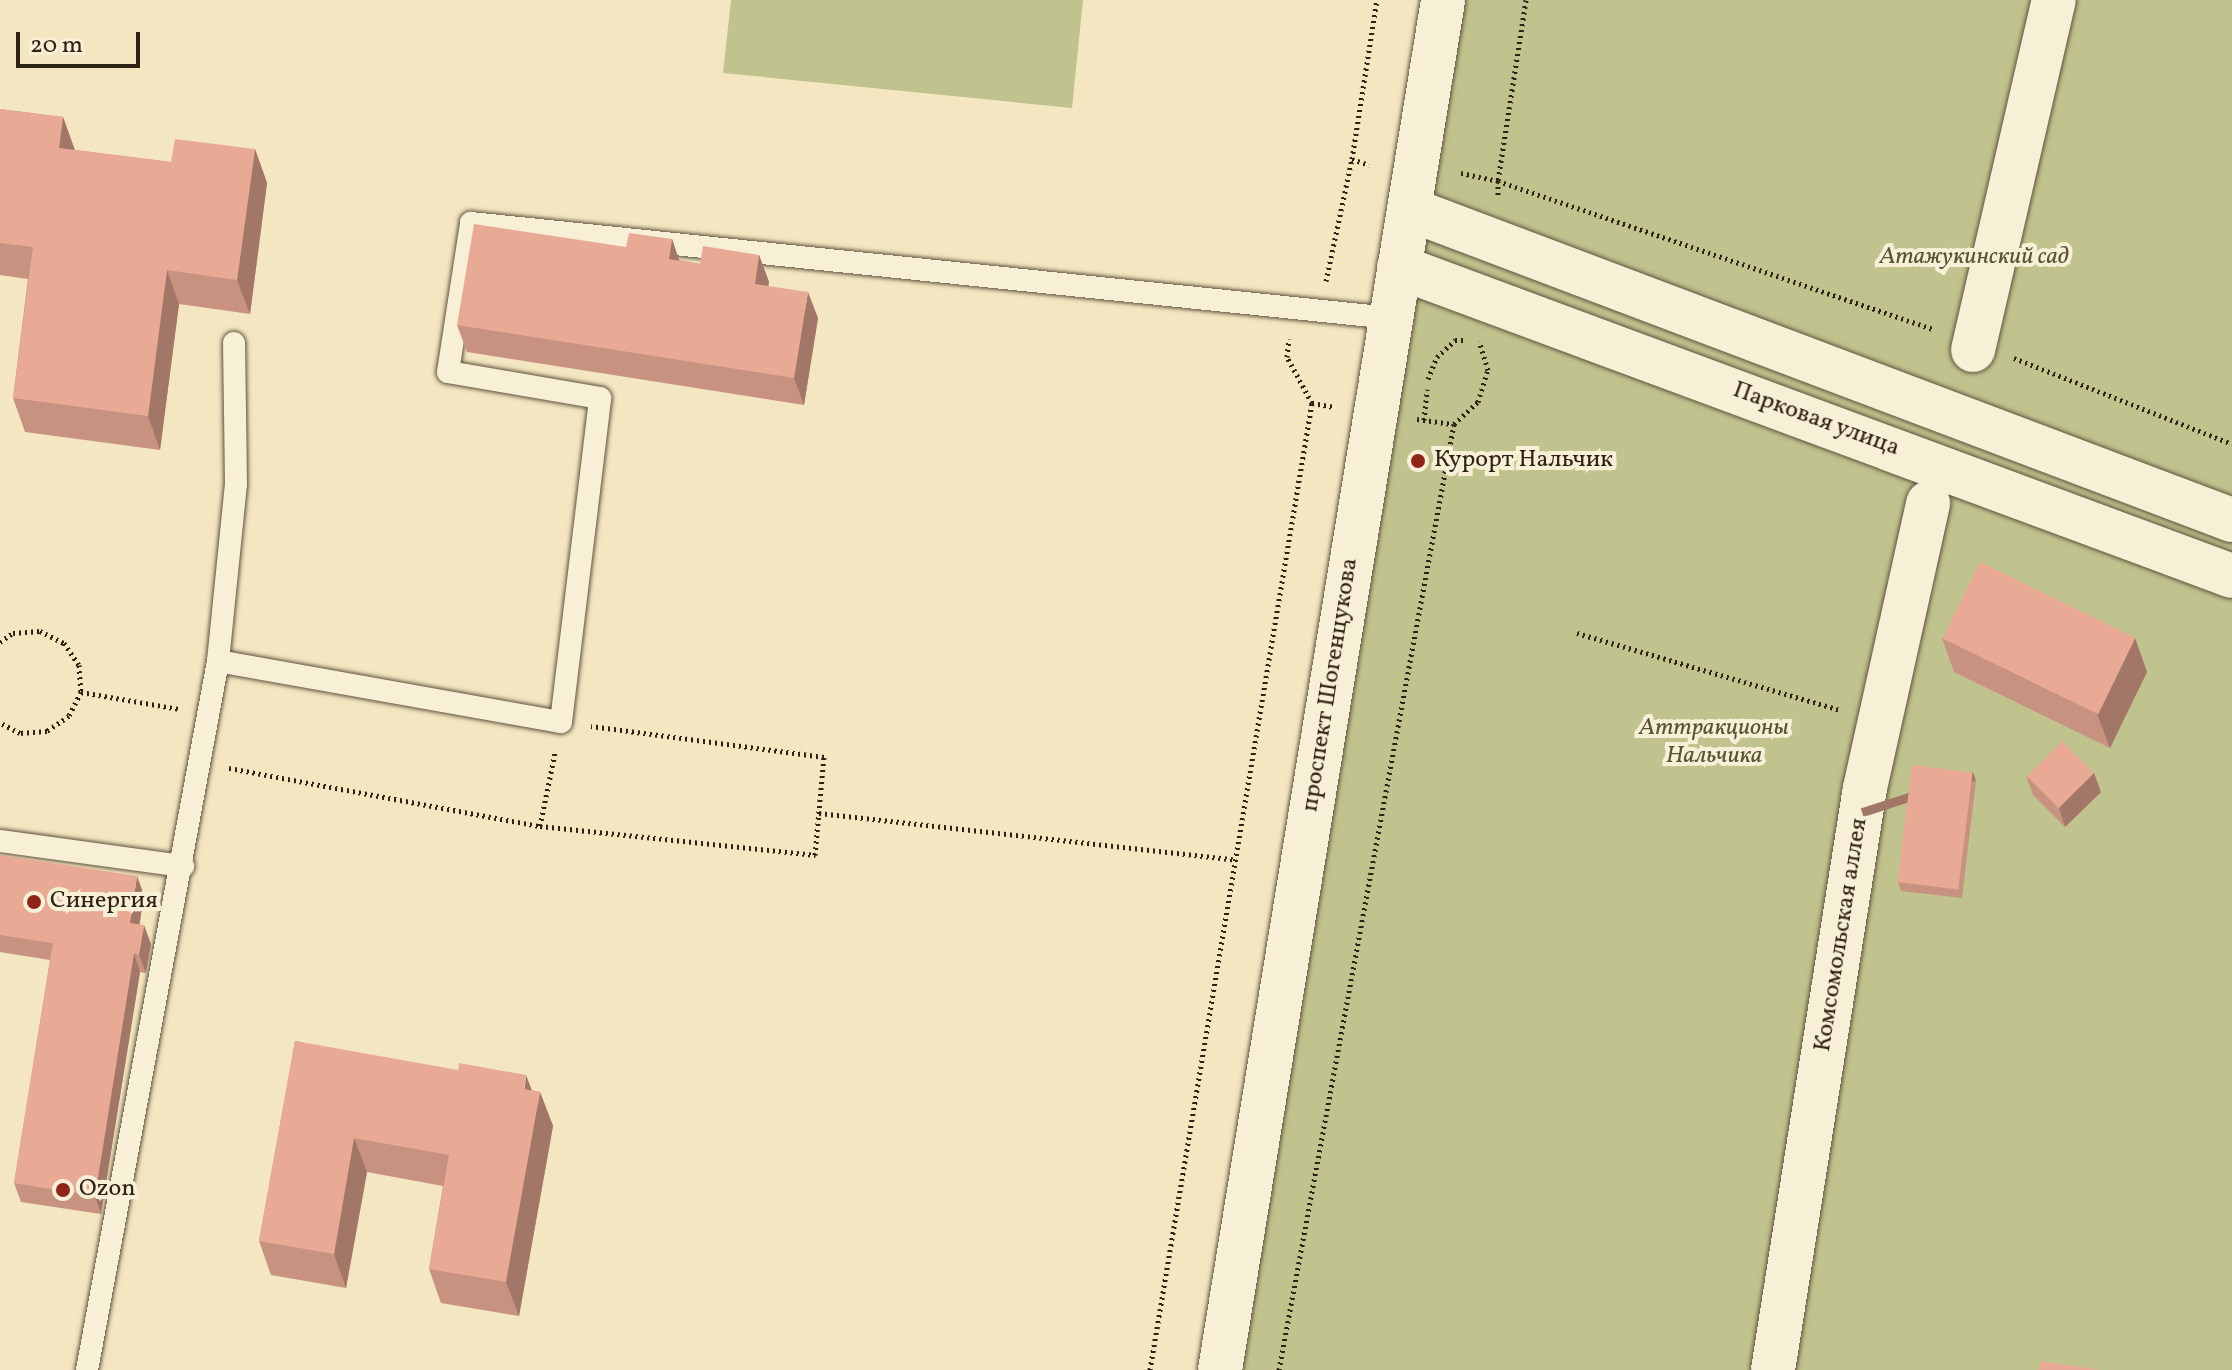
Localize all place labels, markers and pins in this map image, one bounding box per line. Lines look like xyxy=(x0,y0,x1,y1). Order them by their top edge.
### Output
place label: Курорт Нальчик xyxy=(1434,447,1613,475)
marker: Курорт Нальчик xyxy=(1409,452,1427,470)
place label: Синергия xyxy=(50,888,158,916)
marker: Синергия xyxy=(25,893,43,911)
place label: Ozon xyxy=(79,1176,136,1204)
marker: Ozon xyxy=(54,1181,72,1199)

